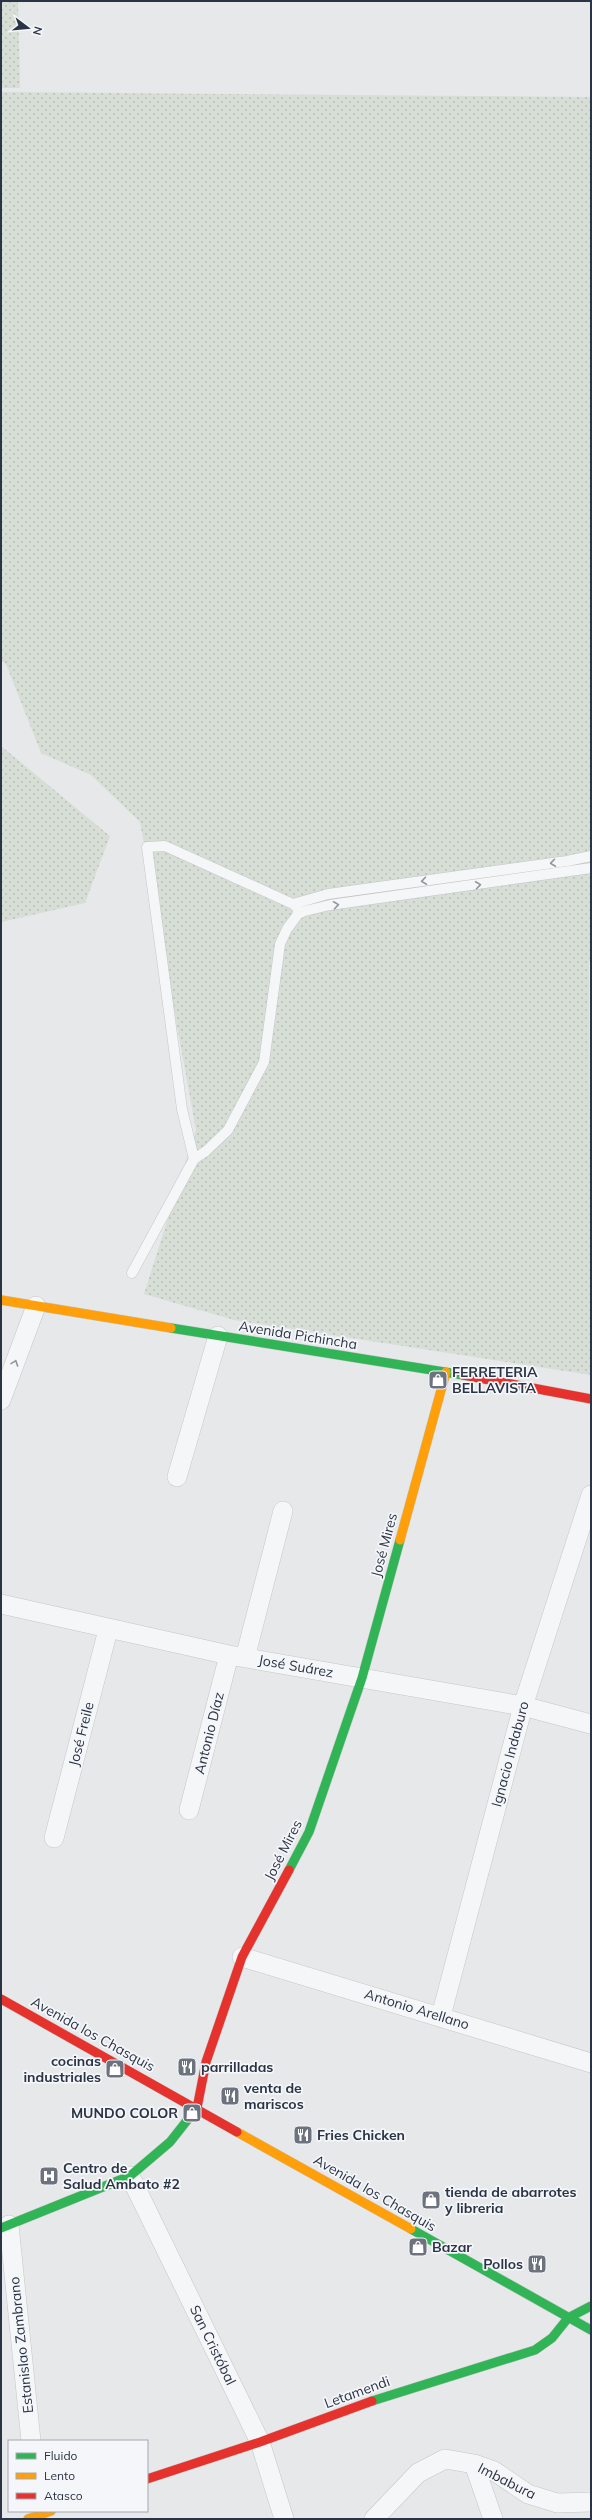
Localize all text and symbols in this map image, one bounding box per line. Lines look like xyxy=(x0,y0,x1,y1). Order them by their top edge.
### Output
north arrow xyxy=(8,8,48,48)
text: N xyxy=(30,25,45,37)
one-way arrow xyxy=(550,859,556,868)
one-way arrow xyxy=(421,876,427,885)
one-way arrow xyxy=(475,881,482,890)
one-way arrow xyxy=(333,901,339,910)
street label: Avenida Pichincha xyxy=(238,1317,358,1353)
one-way arrow xyxy=(10,1360,18,1367)
place label: FERRETERIA BELLAVISTA xyxy=(452,1363,538,1397)
shop icon: FERRETERIA BELLAVISTA xyxy=(427,1369,449,1391)
street label: José Mires xyxy=(367,1511,401,1579)
street label: José Suárez xyxy=(257,1651,335,1681)
street label: Antonio Díaz xyxy=(190,1690,228,1776)
street label: Ignacio Indaburo xyxy=(487,1699,533,1809)
street label: José Freile xyxy=(64,1700,98,1768)
street label: José Mires xyxy=(260,1817,306,1883)
street label: Antonio Arellano xyxy=(362,1985,472,2033)
street label: Avenida los Chasquis xyxy=(28,1993,158,2076)
place label: cocinas industriales xyxy=(23,2052,101,2086)
restaurant icon: parrilladas xyxy=(176,2056,198,2078)
shop icon: cocinas industriales xyxy=(104,2058,126,2080)
place label: parrilladas xyxy=(201,2058,273,2076)
place label: venta de mariscos xyxy=(243,2079,304,2113)
restaurant icon: venta de mariscos xyxy=(219,2085,241,2107)
shop icon: MUNDO COLOR xyxy=(181,2102,203,2124)
place label: MUNDO COLOR xyxy=(71,2104,178,2122)
restaurant icon: Fries Chicken xyxy=(292,2124,314,2146)
place label: Fries Chicken xyxy=(317,2126,405,2144)
street label: Avenida los Chasquis xyxy=(310,2151,440,2235)
place label: Centro de Salud Ambato #2 xyxy=(63,2159,180,2193)
hospital icon: Centro de Salud Ambato #2 xyxy=(38,2165,60,2187)
place label: tienda de abarrotes y libreria xyxy=(444,2183,577,2217)
shop icon: tienda de abarrotes y libreria xyxy=(420,2189,442,2211)
shop icon: Bazar xyxy=(407,2236,429,2258)
place label: Bazar xyxy=(432,2238,472,2256)
restaurant icon: Pollos xyxy=(526,2253,548,2275)
place label: Pollos xyxy=(483,2255,523,2273)
street label: Estanislao Zambrano xyxy=(5,2276,37,2414)
street label: San Cristóbal xyxy=(186,2302,240,2388)
street label: Letamendi xyxy=(322,2372,392,2412)
legend xyxy=(8,2440,148,2512)
text: Fluido xyxy=(44,2448,78,2463)
street label: Imbabura xyxy=(475,2459,539,2503)
text: Lento xyxy=(44,2468,75,2483)
text: Atasco xyxy=(44,2488,83,2503)

